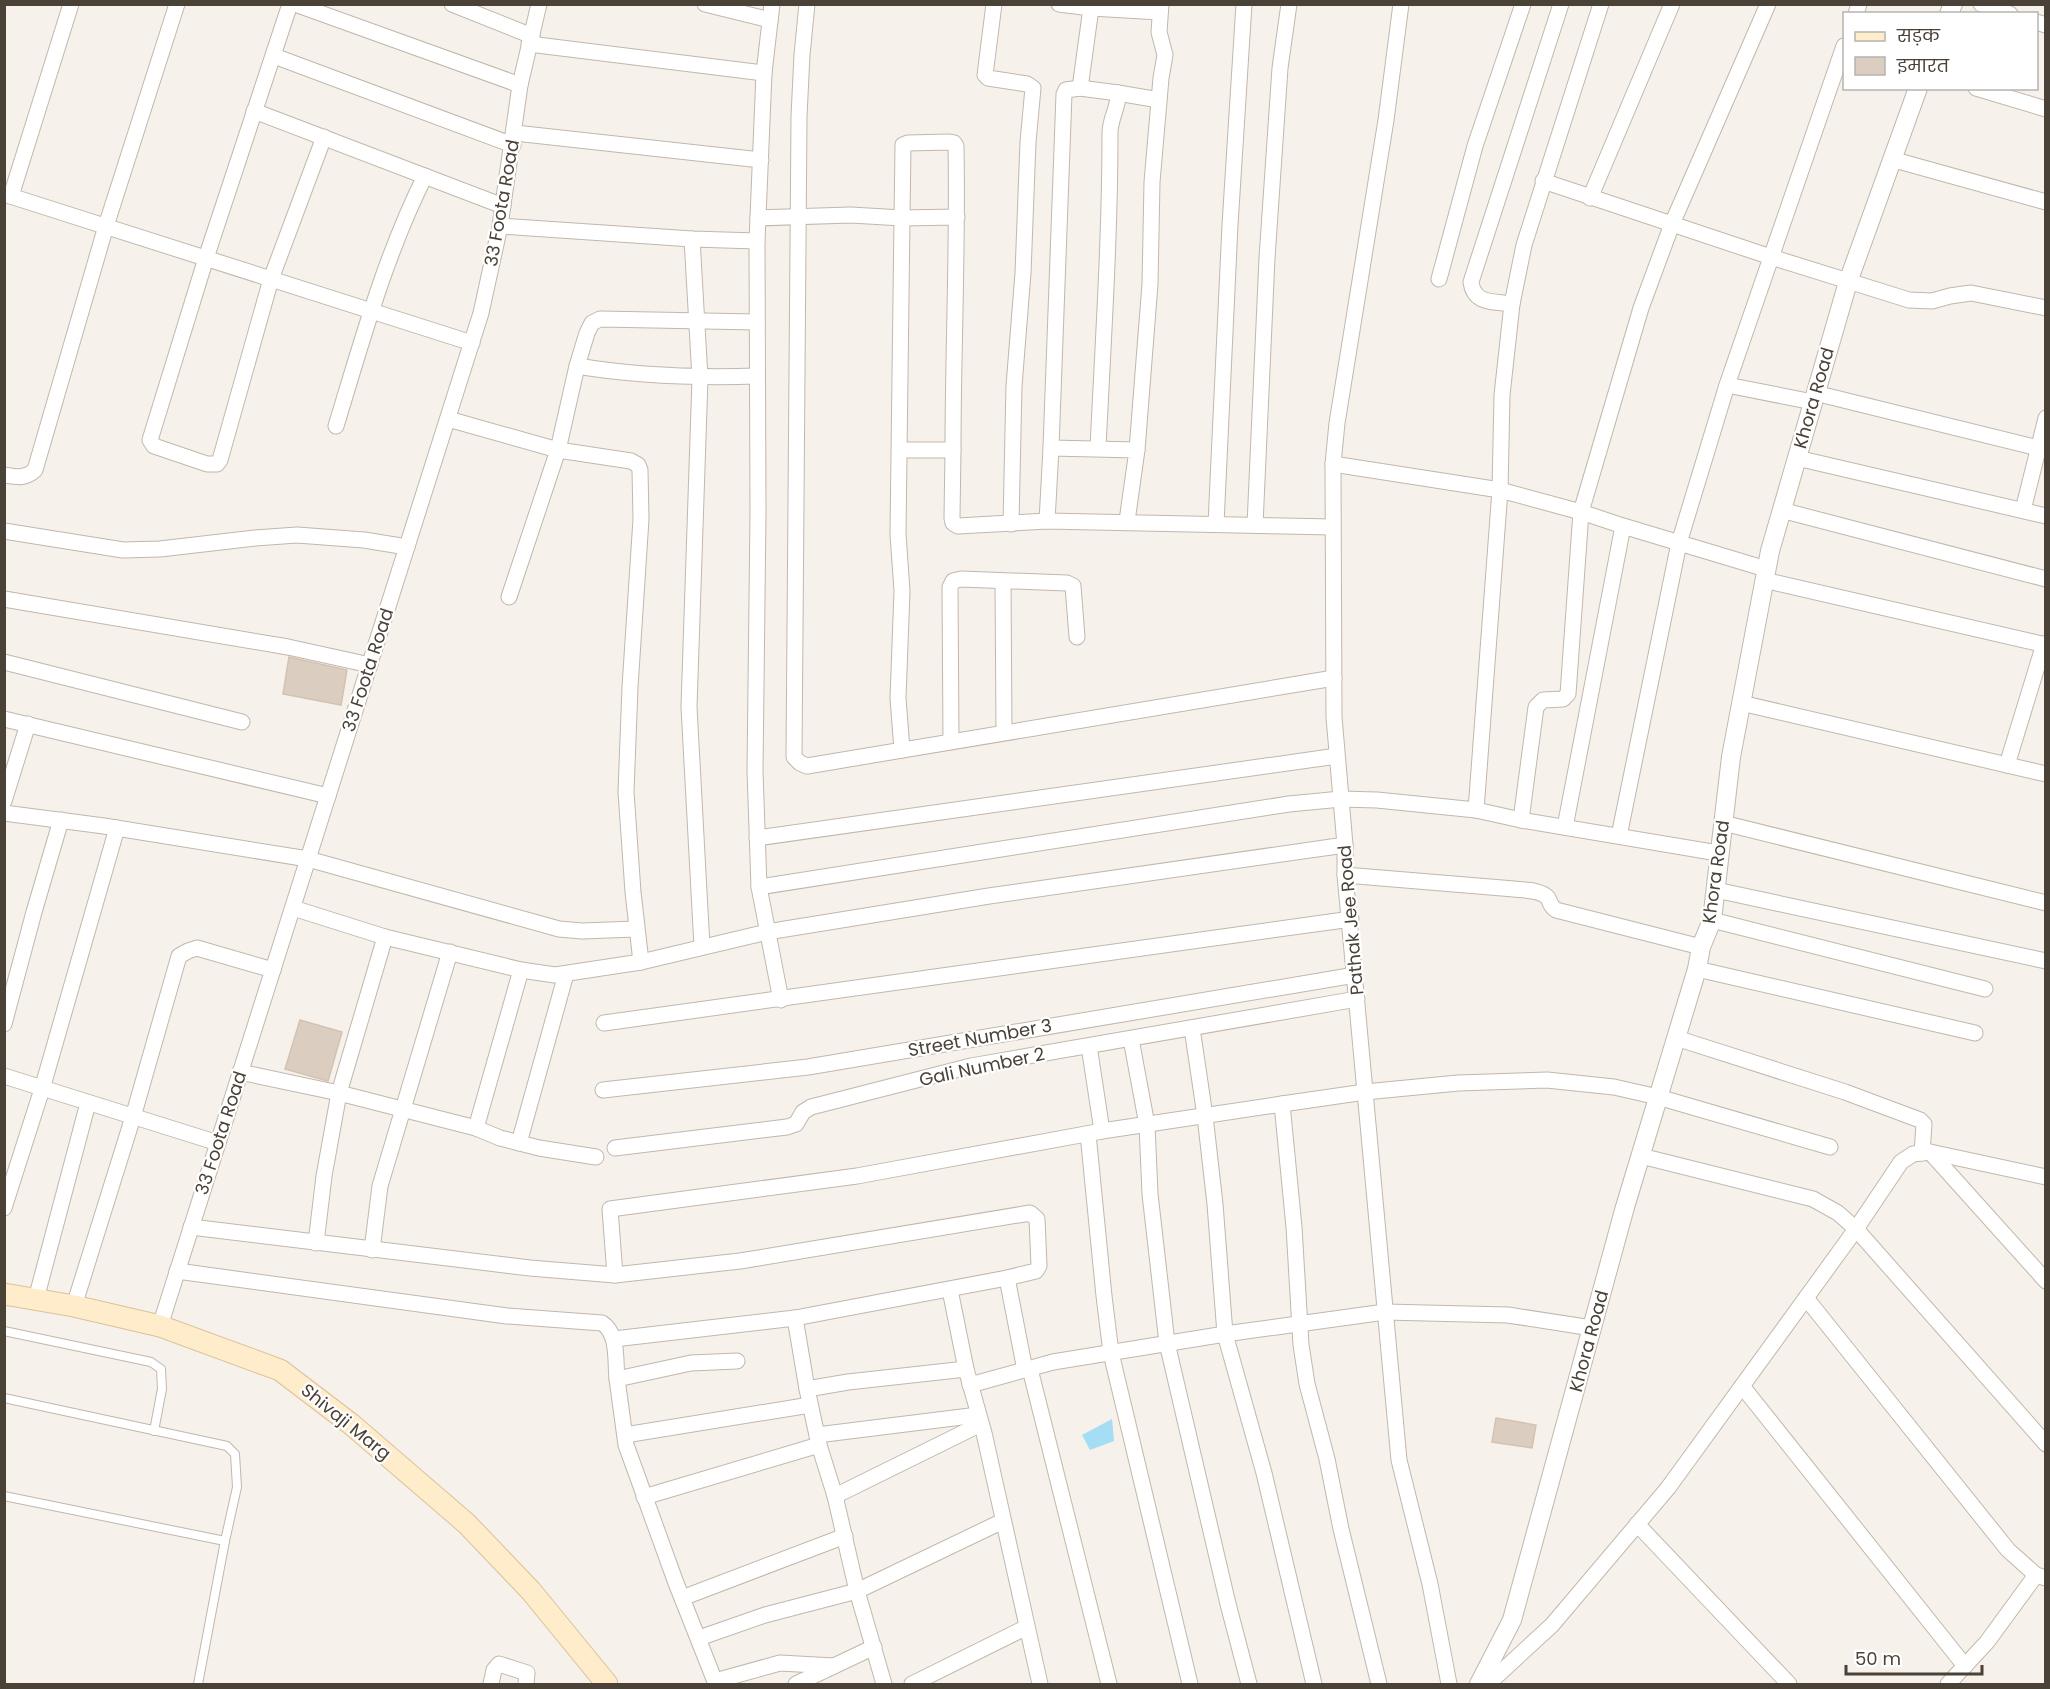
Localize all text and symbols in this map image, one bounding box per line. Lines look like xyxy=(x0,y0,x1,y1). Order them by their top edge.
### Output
legend xyxy=(1843,12,2038,90)
text: सड़क xyxy=(1896,23,1941,48)
text: इमारत xyxy=(1896,53,1950,78)
street label: 33 Foota Road xyxy=(478,137,525,268)
street label: Khora Road xyxy=(1787,344,1840,451)
street label: 33 Foota Road xyxy=(336,605,399,735)
street label: Khora Road xyxy=(1696,819,1735,925)
street label: Pathak Jee Road xyxy=(1331,844,1370,996)
street label: Street Number 3 xyxy=(906,1013,1054,1062)
street label: Gali Number 2 xyxy=(917,1041,1047,1092)
street label: 33 Foota Road xyxy=(189,1068,252,1198)
street label: Khora Road xyxy=(1563,1287,1614,1394)
street label: Shivaji Marg xyxy=(296,1378,397,1466)
scale bar xyxy=(1846,1638,1982,1676)
text: 50 m xyxy=(1855,1646,1901,1671)

